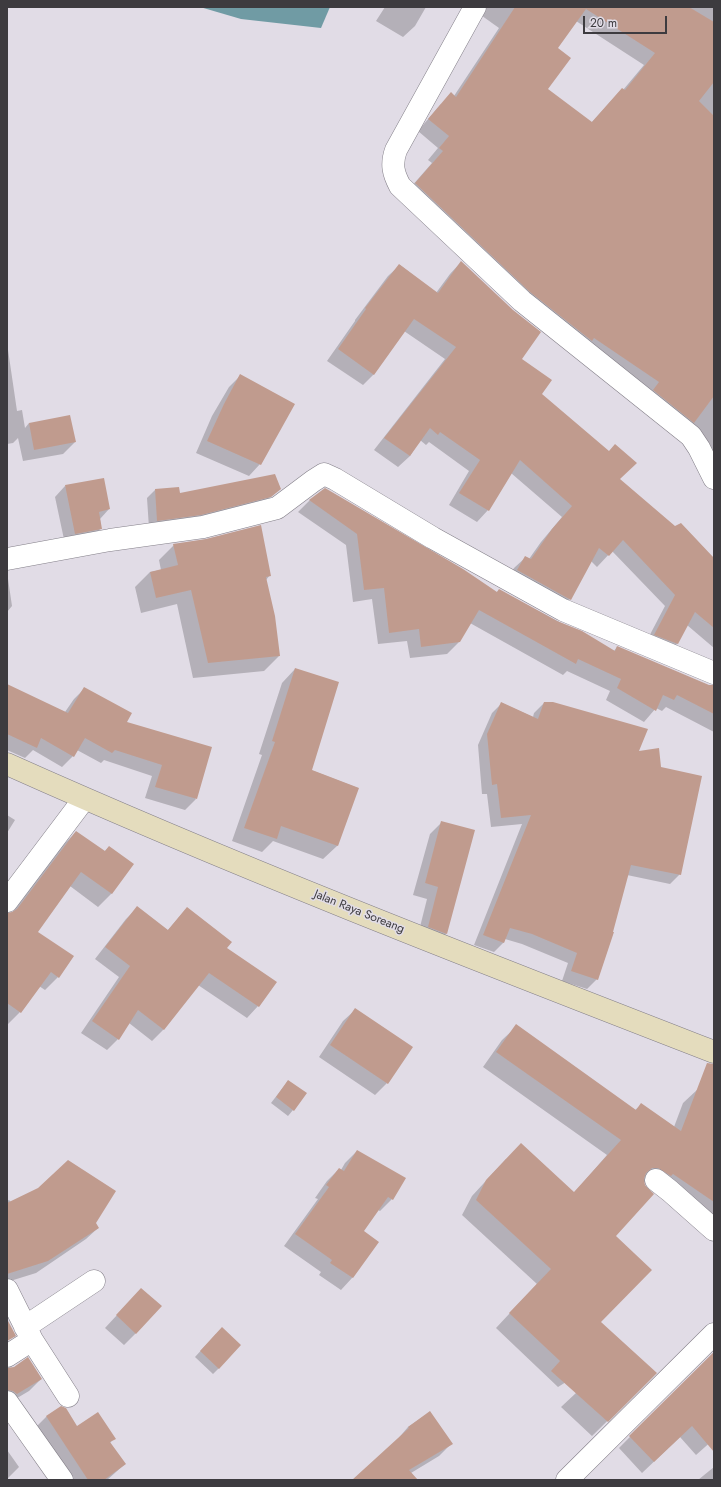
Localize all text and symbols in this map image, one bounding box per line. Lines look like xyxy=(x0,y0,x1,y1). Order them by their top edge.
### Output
scale bar xyxy=(585,8,669,34)
text: 20 m xyxy=(590,14,617,32)
street label: Jalan Raya Soreang xyxy=(312,887,406,937)

